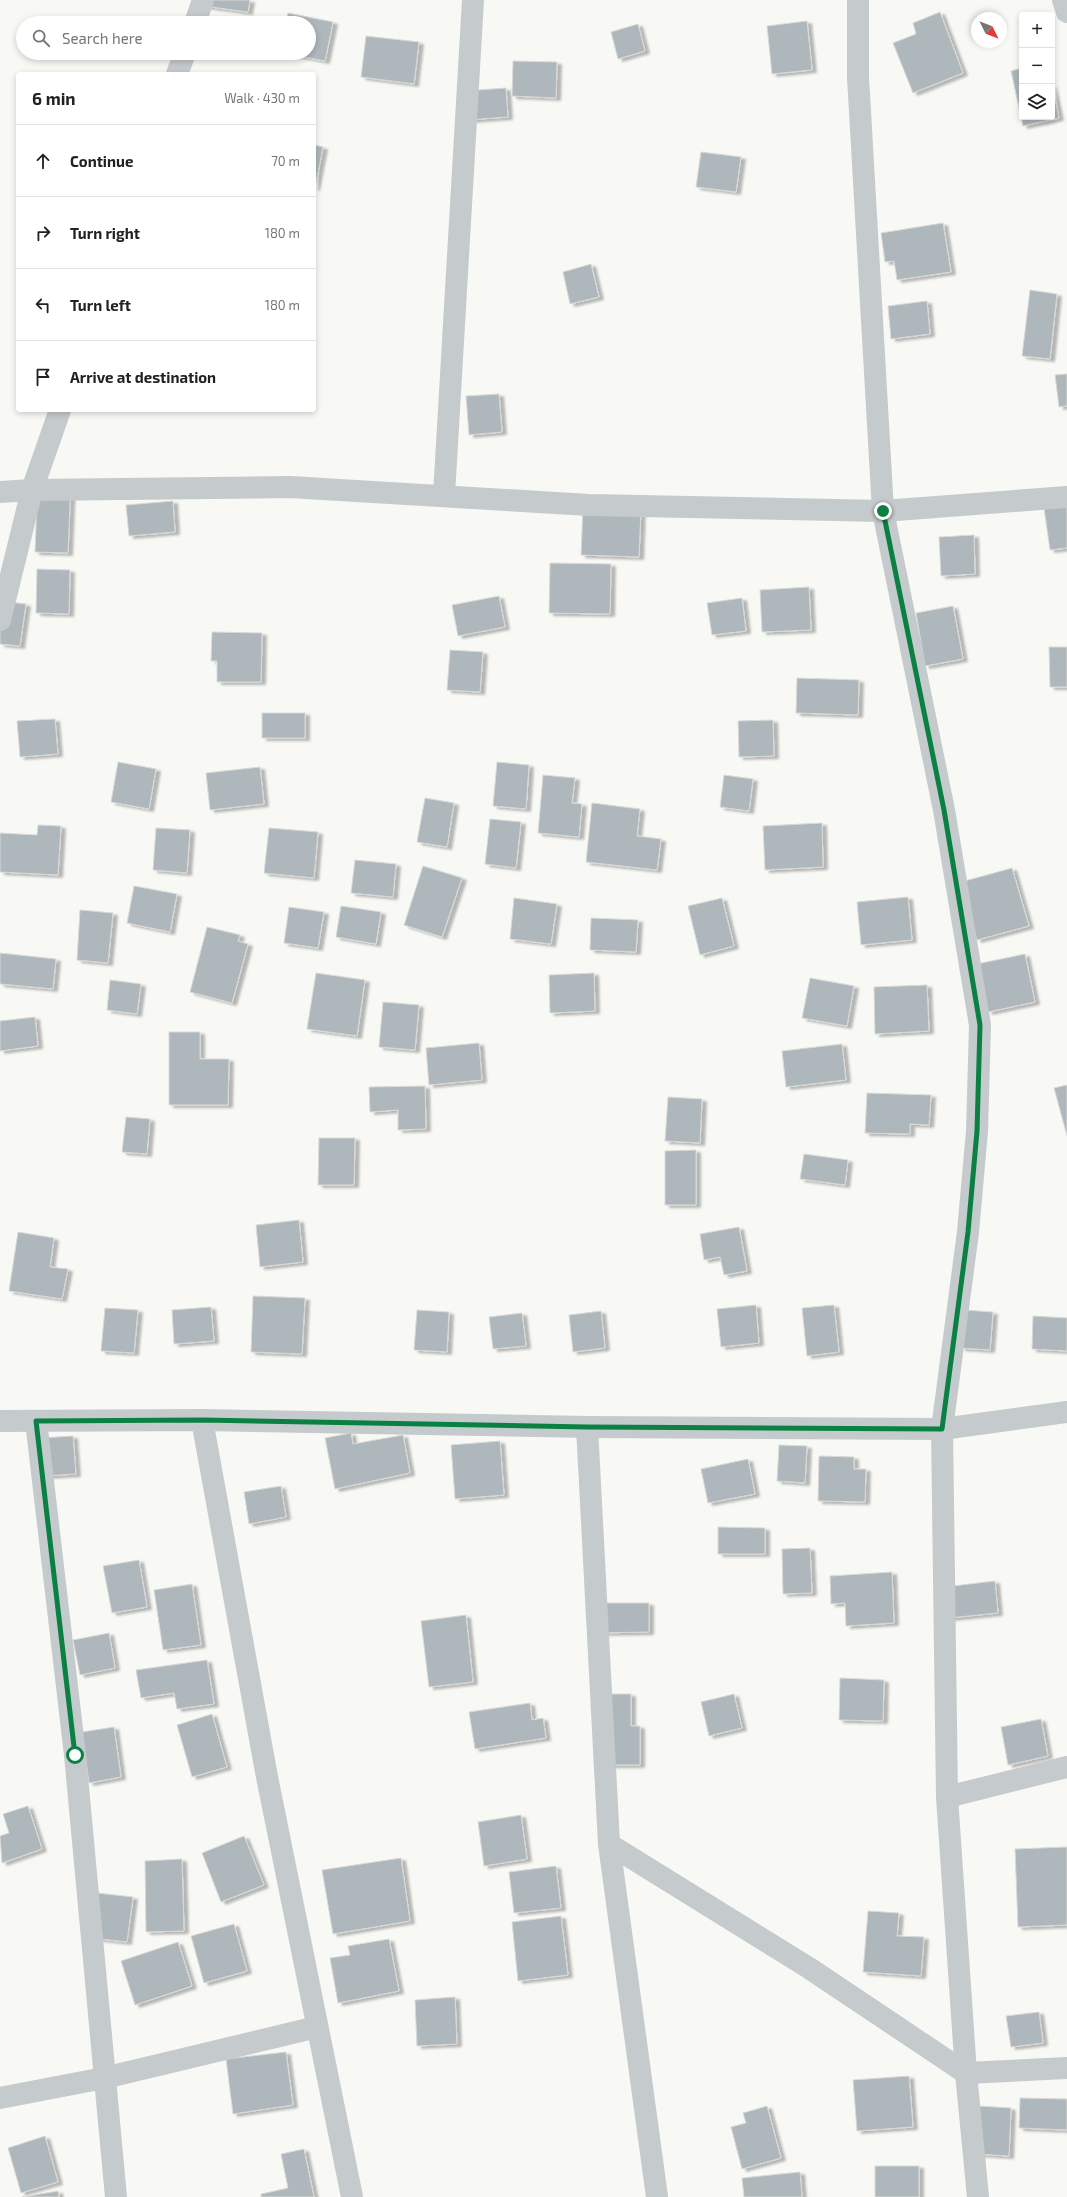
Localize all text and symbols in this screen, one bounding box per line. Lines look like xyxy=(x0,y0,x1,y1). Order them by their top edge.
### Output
north arrow xyxy=(971,12,1007,48)
map controls xyxy=(1019,12,1055,120)
button: + xyxy=(1019,12,1055,48)
search box xyxy=(16,16,316,60)
icon: search xyxy=(30,27,52,49)
text: Search here xyxy=(62,29,143,47)
button: − xyxy=(1019,48,1055,84)
button: layers xyxy=(1019,84,1055,120)
text: 6 min xyxy=(32,88,76,108)
text: Walk · 430 m xyxy=(224,90,300,106)
icon: ahead xyxy=(32,150,54,172)
text: Continue xyxy=(70,152,133,170)
text: 70 m xyxy=(271,153,300,169)
icon: right xyxy=(32,222,54,244)
text: Turn right xyxy=(70,224,140,242)
text: 180 m xyxy=(265,225,300,241)
icon: left xyxy=(32,294,54,316)
text: Turn left xyxy=(70,296,131,314)
text: 180 m xyxy=(265,297,300,313)
icon: arrive xyxy=(32,366,54,388)
text: Arrive at destination xyxy=(70,368,216,386)
route end xyxy=(874,502,892,520)
route start xyxy=(66,1746,84,1764)

